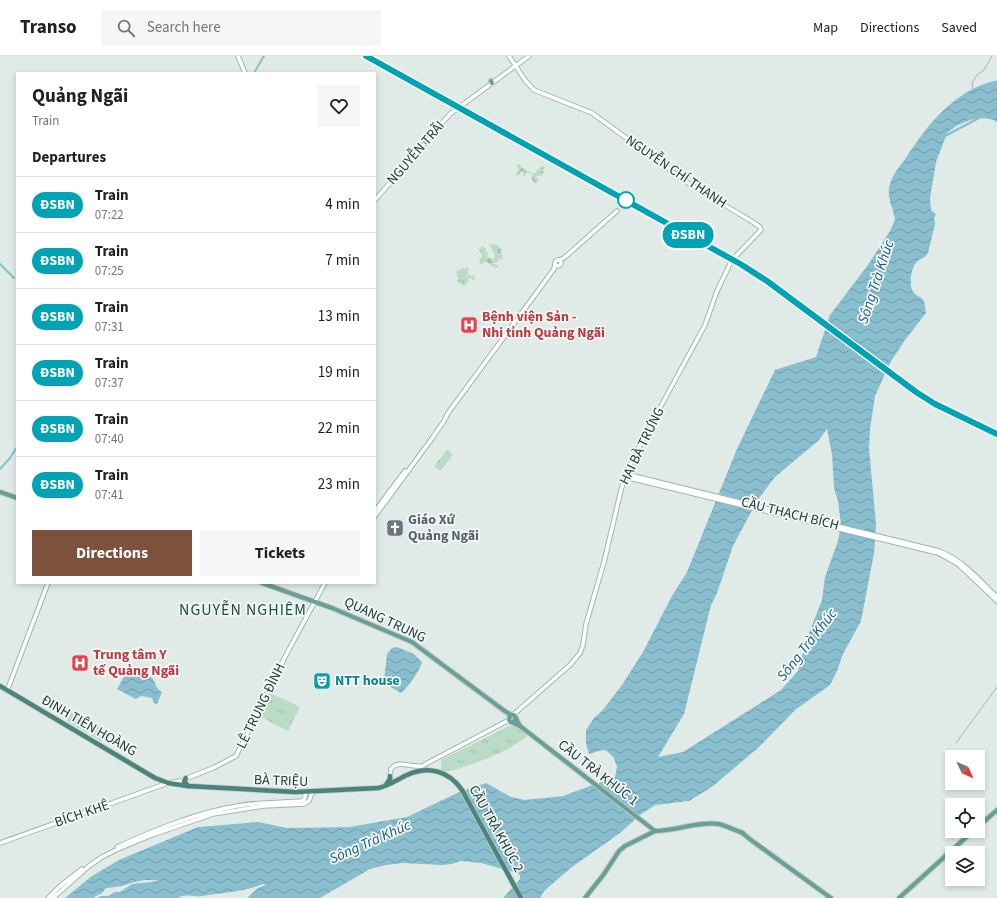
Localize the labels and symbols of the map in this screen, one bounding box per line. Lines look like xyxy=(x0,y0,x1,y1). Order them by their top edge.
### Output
street label: NGUYỄN TRÃI xyxy=(382,117,450,189)
street label: NGUYỄN CHÍ THANH xyxy=(621,131,731,213)
unlabelled marker xyxy=(617,191,635,209)
line badge: ĐSBN xyxy=(660,222,716,248)
water label: Sông Trà Khúc xyxy=(853,237,900,327)
place label: Bệnh viện Sản - Nhi tỉnh Quảng Ngãi xyxy=(482,307,605,343)
hospital icon: Bệnh viện Sản - Nhi tỉnh Quảng Ngãi xyxy=(459,315,479,335)
street label: HAI BÀ TRƯNG xyxy=(615,404,669,488)
street label: CẦU THẠCH BÍCH xyxy=(739,492,841,536)
place label: Giáo Xứ Quảng Ngãi xyxy=(408,510,479,546)
church icon: Giáo Xứ Quảng Ngãi xyxy=(385,518,405,538)
street label: QUANG TRUNG xyxy=(341,592,429,648)
district label: NGUYỄN NGHIÊM xyxy=(179,599,307,621)
water label: Sông Trà Khúc xyxy=(772,604,842,686)
place label: Trung tâm Y tế Quảng Ngãi xyxy=(93,645,179,681)
hospital icon: Trung tâm Y tế Quảng Ngãi xyxy=(70,653,90,673)
street label: LÊ TRUNG ĐÌNH xyxy=(232,660,290,752)
theatre icon: NTT house xyxy=(312,671,332,691)
place label: NTT house xyxy=(335,671,400,691)
street label: ĐINH TIÊN HOÀNG xyxy=(37,690,141,762)
street label: CẦU TRÀ KHÚC 1 xyxy=(554,735,642,811)
north arrow xyxy=(945,750,985,790)
street label: BÀ TRIỆU xyxy=(254,770,308,792)
street label: CẦU TRÀ KHÚC 2 xyxy=(464,782,528,876)
street label: BÍCH KHÊ xyxy=(52,795,112,833)
water label: Sông Trà Khúc xyxy=(326,814,415,869)

